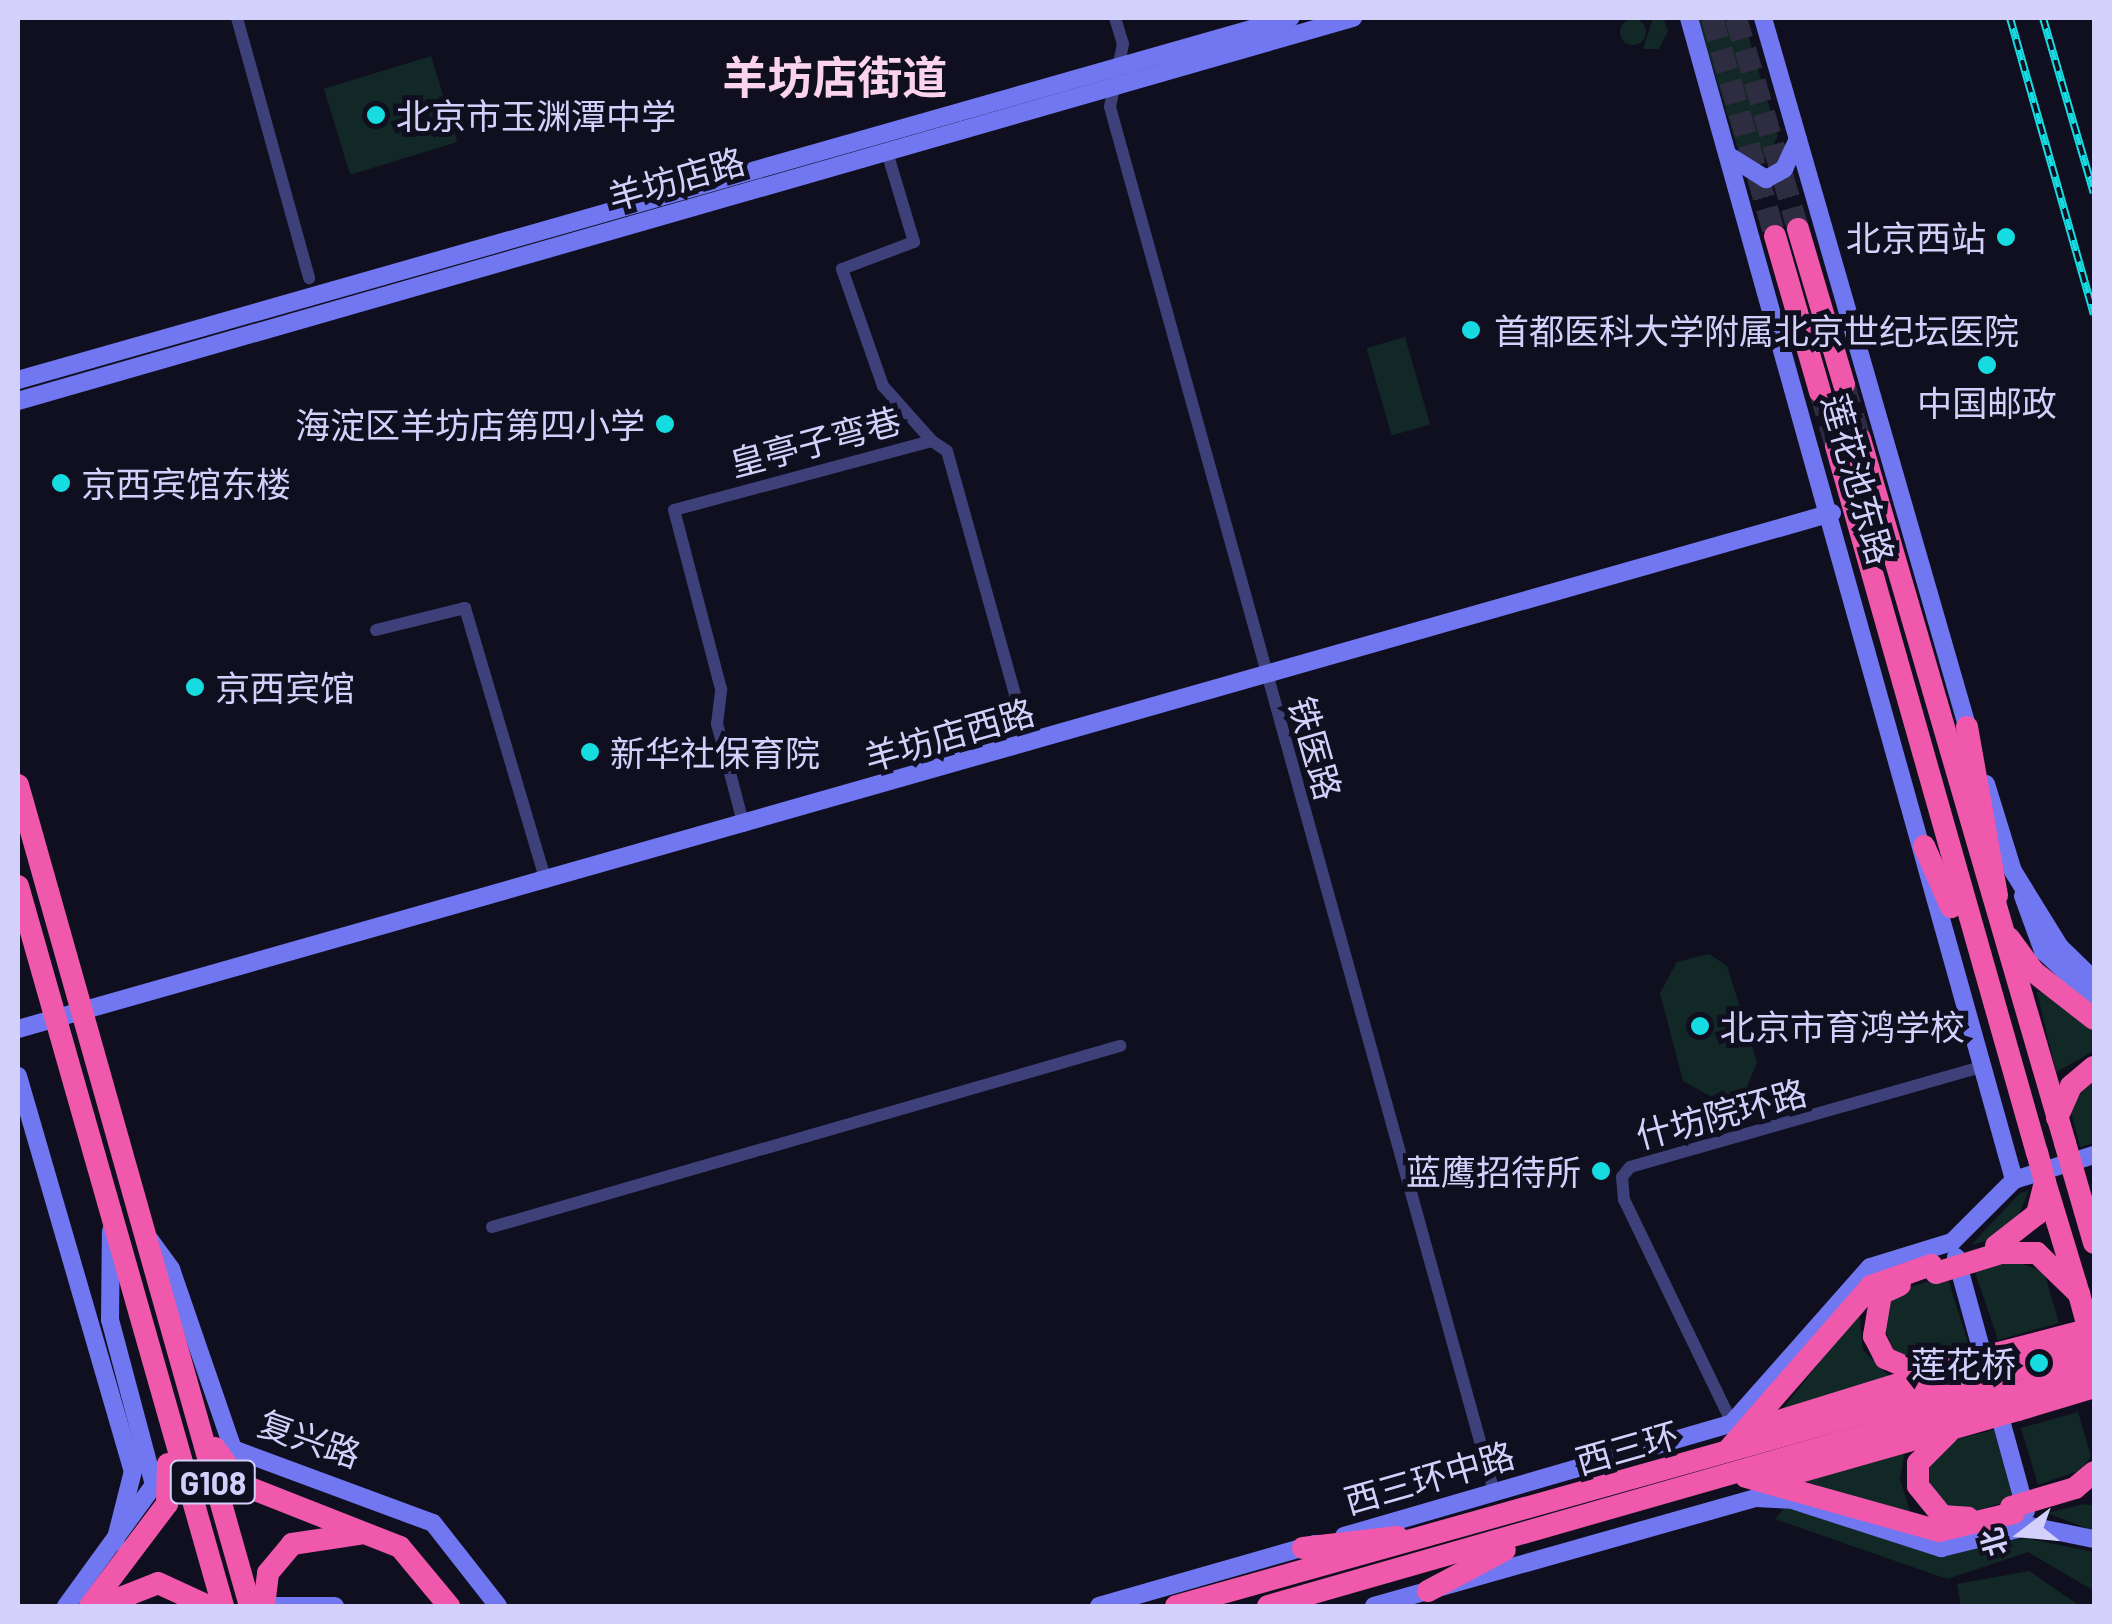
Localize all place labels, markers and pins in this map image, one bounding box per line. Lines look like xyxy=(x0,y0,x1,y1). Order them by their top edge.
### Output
place label: 北京市玉渊潭中学 xyxy=(396,94,676,136)
marker: 北京市玉渊潭中学 xyxy=(365,104,387,126)
place label: 北京西站 xyxy=(1846,216,1986,258)
marker: 北京西站 xyxy=(1995,226,2017,248)
place label: 首都医科大学附属北京世纪坛医院 xyxy=(1494,309,2019,351)
marker: 首都医科大学附属北京世纪坛医院 xyxy=(1458,317,1484,343)
marker: 中国邮政 xyxy=(1976,354,1998,376)
place label: 中国邮政 xyxy=(1917,381,2057,423)
place label: 海淀区羊坊店第四小学 xyxy=(295,403,645,445)
marker: 海淀区羊坊店第四小学 xyxy=(654,413,676,435)
place label: 京西宾馆东楼 xyxy=(81,462,291,504)
marker: 京西宾馆东楼 xyxy=(50,472,72,494)
place label: 京西宾馆 xyxy=(215,666,355,708)
marker: 京西宾馆 xyxy=(184,676,206,698)
place label: 新华社保育院 xyxy=(610,731,820,773)
marker: 新华社保育院 xyxy=(579,741,601,763)
place label: 北京市育鸿学校 xyxy=(1720,1005,1965,1047)
marker: 北京市育鸿学校 xyxy=(1689,1015,1711,1037)
place label: 蓝鹰招待所 xyxy=(1406,1150,1581,1192)
marker: 蓝鹰招待所 xyxy=(1590,1160,1612,1182)
place label: 莲花桥 xyxy=(1911,1342,2016,1384)
marker: 莲花桥 xyxy=(2026,1350,2052,1376)

